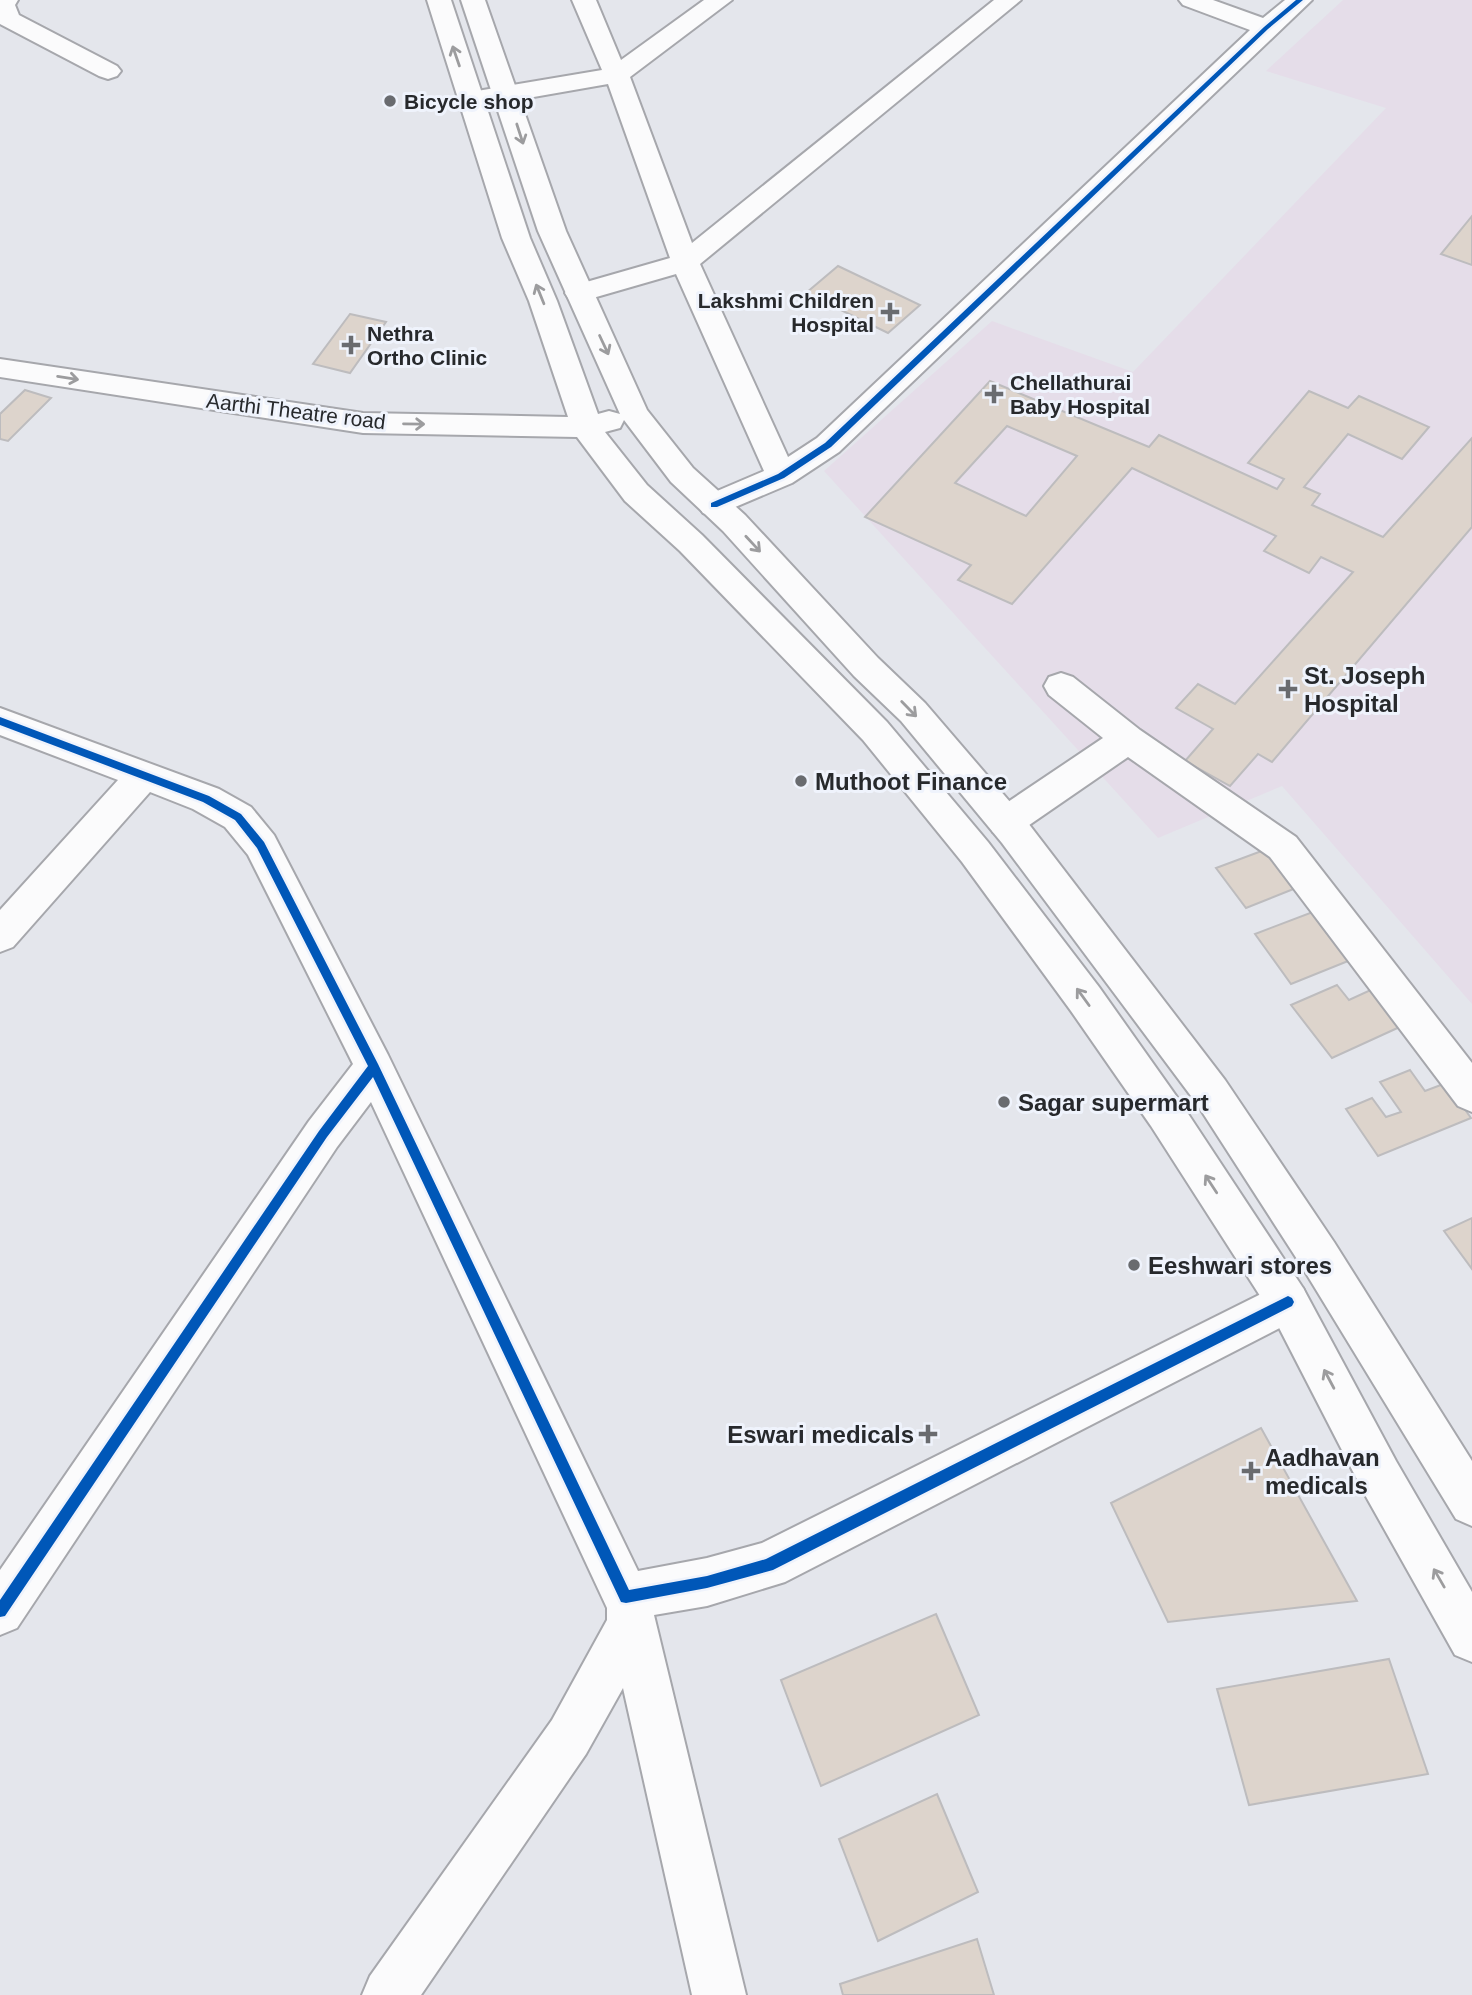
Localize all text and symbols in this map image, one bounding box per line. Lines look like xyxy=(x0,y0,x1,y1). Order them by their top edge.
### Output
one-way arrow xyxy=(449,46,461,68)
place label: Bicycle shop xyxy=(404,90,534,113)
marker: Bicycle shop xyxy=(382,93,398,109)
one-way arrow xyxy=(515,122,527,144)
one-way arrow xyxy=(532,283,545,305)
place label: Lakshmi Children Hospital xyxy=(698,289,874,336)
marker: Lakshmi Children Hospital xyxy=(880,302,900,322)
place label: Nethra Ortho Clinic xyxy=(367,322,487,369)
one-way arrow xyxy=(598,334,611,355)
marker: Nethra Ortho Clinic xyxy=(341,335,361,355)
place label: Chellathurai Baby Hospital xyxy=(1010,371,1150,418)
one-way arrow xyxy=(56,372,78,385)
marker: Chellathurai Baby Hospital xyxy=(984,384,1004,404)
street label: Aarthi Theatre road xyxy=(205,389,387,433)
one-way arrow xyxy=(402,417,425,430)
one-way arrow xyxy=(745,535,761,553)
place label: St. Joseph Hospital xyxy=(1304,662,1425,717)
marker: St. Joseph Hospital xyxy=(1278,679,1298,699)
one-way arrow xyxy=(901,700,918,717)
place label: Muthoot Finance xyxy=(815,768,1007,795)
marker: Muthoot Finance xyxy=(793,773,809,789)
one-way arrow xyxy=(1076,988,1090,1007)
place label: Sagar supermart xyxy=(1018,1089,1209,1116)
marker: Sagar supermart xyxy=(996,1094,1012,1110)
one-way arrow xyxy=(1204,1175,1218,1195)
place label: Eeshwari stores xyxy=(1148,1252,1332,1279)
marker: Eeshwari stores xyxy=(1126,1257,1142,1273)
one-way arrow xyxy=(1322,1369,1335,1390)
place label: Eswari medicals xyxy=(727,1421,914,1448)
marker: Eswari medicals xyxy=(920,1426,936,1442)
place label: Aadhavan medicals xyxy=(1265,1444,1380,1499)
marker: Aadhavan medicals xyxy=(1243,1463,1259,1479)
one-way arrow xyxy=(1432,1568,1445,1589)

